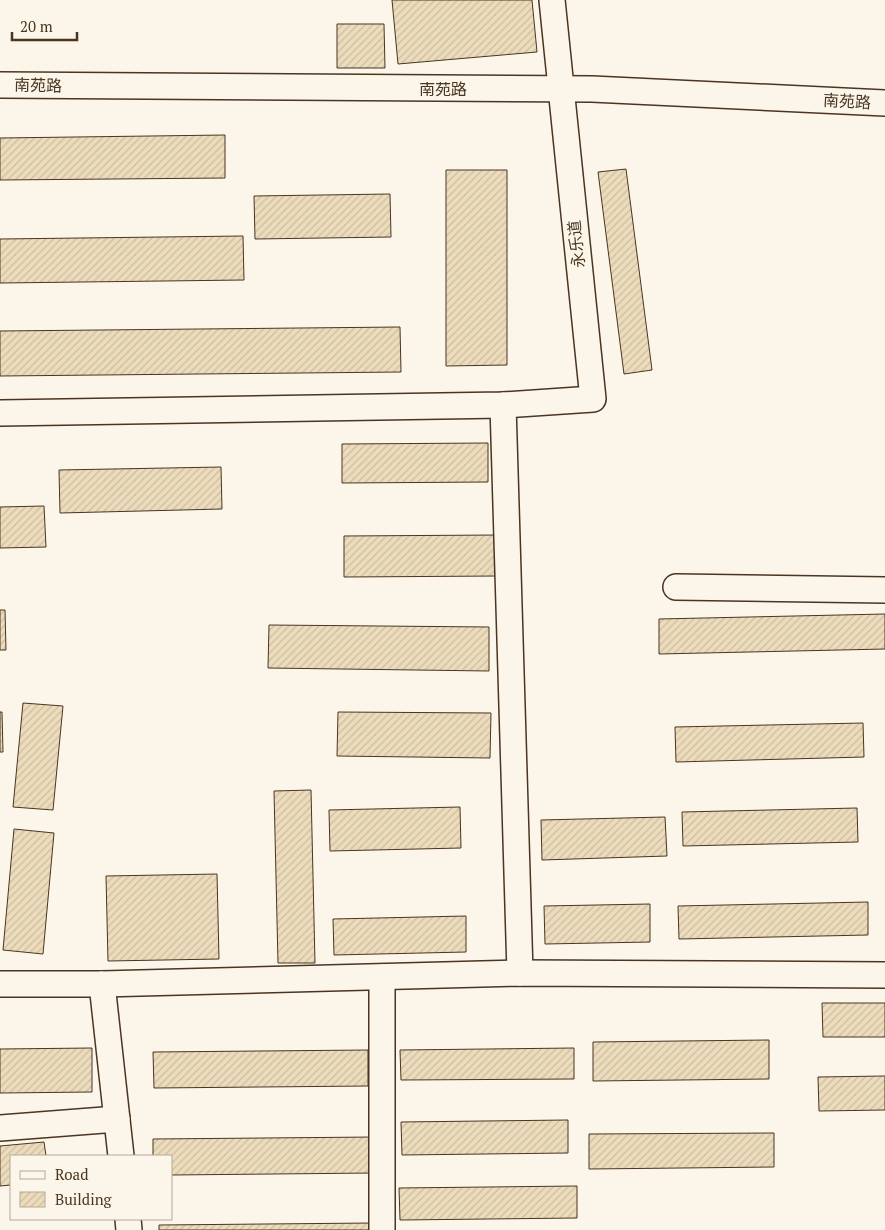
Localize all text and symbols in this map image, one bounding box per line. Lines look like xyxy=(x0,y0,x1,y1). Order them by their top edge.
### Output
scale bar xyxy=(12,10,78,42)
text: 20 m xyxy=(20,16,53,36)
street label: 南苑路 xyxy=(14,74,62,96)
street label: 南苑路 xyxy=(419,78,467,100)
street label: 南苑路 xyxy=(822,89,872,113)
street label: 永乐道 xyxy=(563,219,589,269)
legend xyxy=(10,1155,172,1220)
text: Road xyxy=(55,1164,88,1184)
text: Building xyxy=(55,1189,113,1209)

